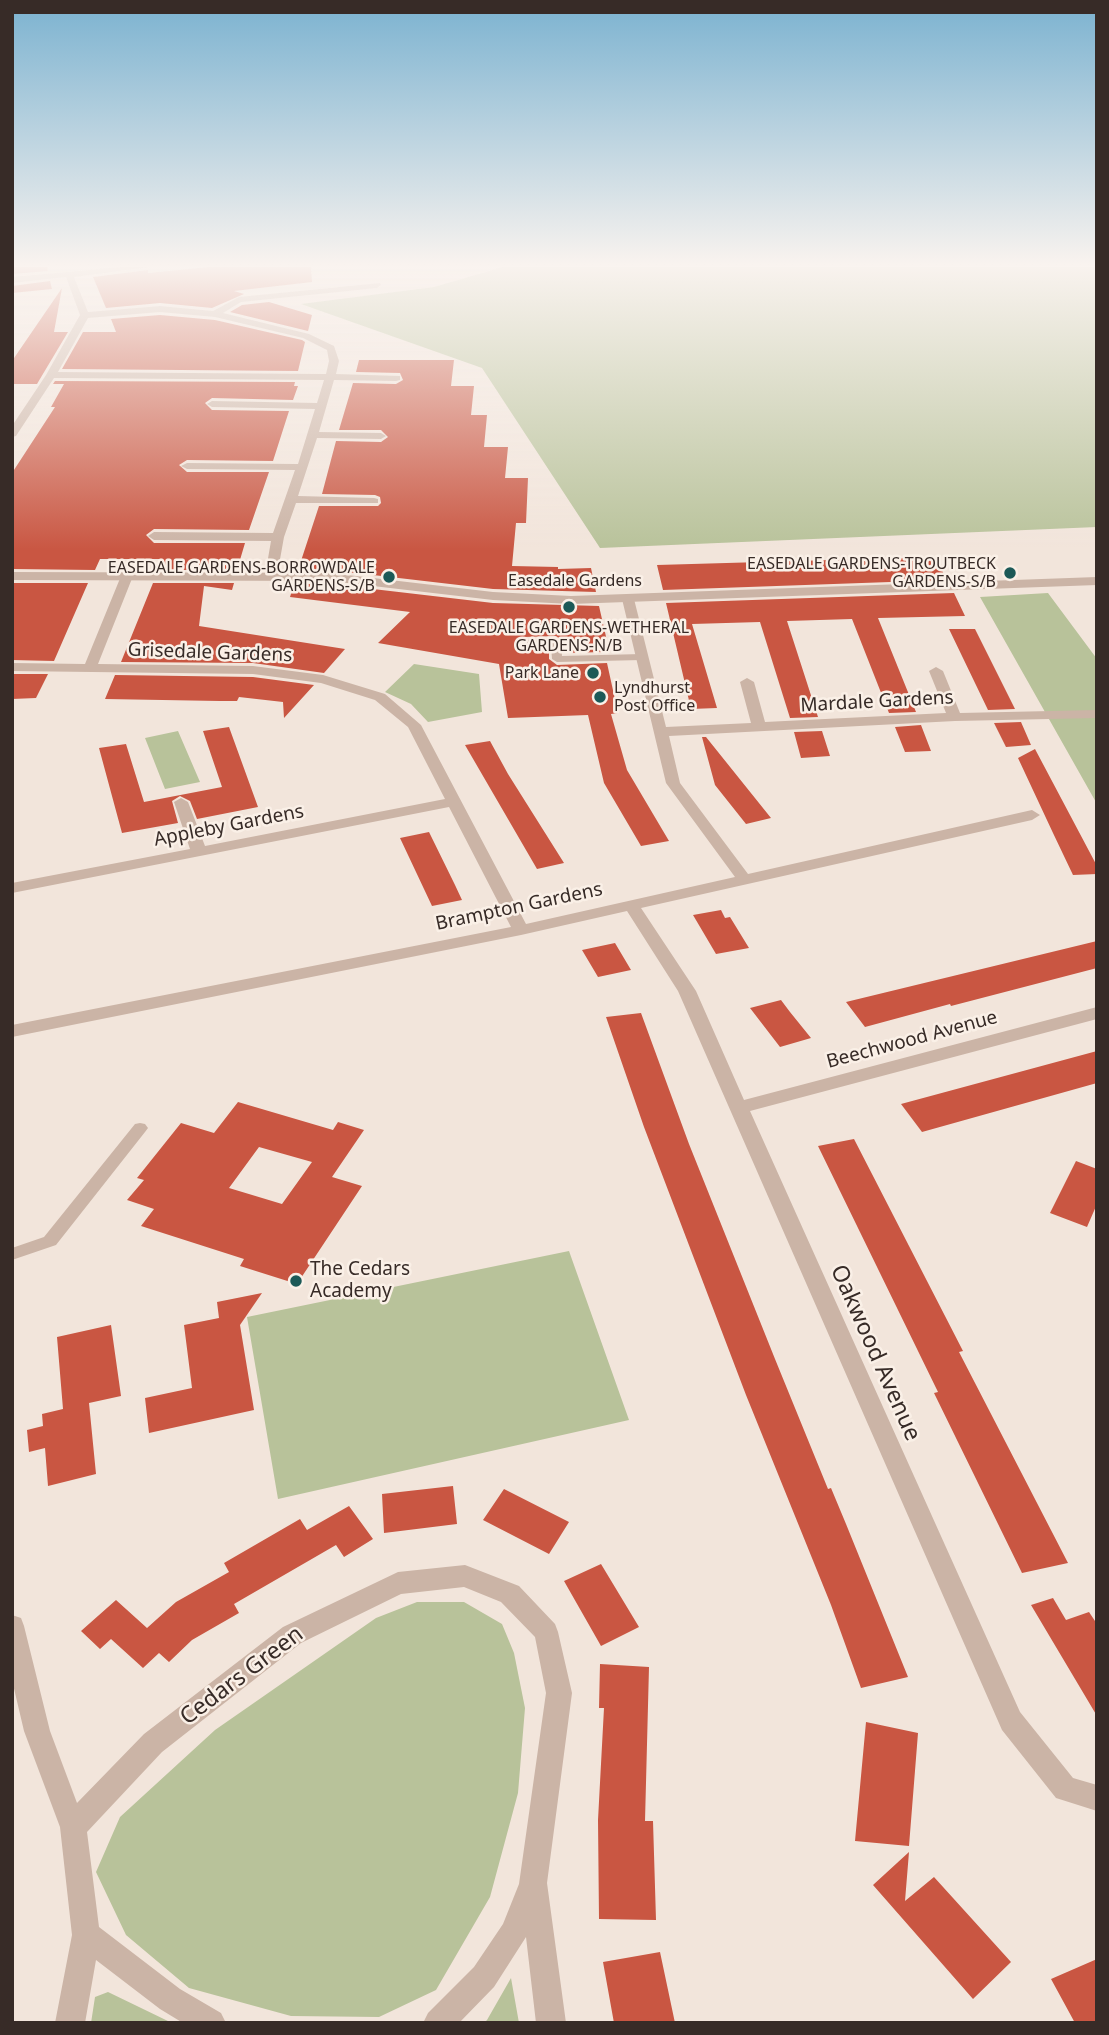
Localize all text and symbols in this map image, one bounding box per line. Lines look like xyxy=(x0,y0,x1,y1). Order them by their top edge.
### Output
place label: EASEDALE GARDENS-TROUTBECK GARDENS-S/B xyxy=(747,554,996,592)
place label: EASEDALE GARDENS-BORROWDALE GARDENS-S/B xyxy=(108,558,375,596)
marker: EASEDALE GARDENS-TROUTBECK GARDENS-S/B xyxy=(1002,565,1018,581)
marker: EASEDALE GARDENS-BORROWDALE GARDENS-S/B xyxy=(381,569,397,585)
street label: Easedale Gardens xyxy=(508,571,642,591)
marker: EASEDALE GARDENS-WETHERAL GARDENS-N/B xyxy=(561,599,577,615)
place label: EASEDALE GARDENS-WETHERAL GARDENS-N/B xyxy=(449,618,689,656)
street label: Grisedale Gardens xyxy=(127,639,293,667)
place label: Park Lane xyxy=(505,663,579,683)
marker: Park Lane xyxy=(585,665,601,681)
place label: Lyndhurst Post Office xyxy=(614,678,695,716)
street label: Mardale Gardens xyxy=(800,687,954,717)
marker: Lyndhurst Post Office xyxy=(592,689,608,705)
street label: Appleby Gardens xyxy=(152,800,306,852)
street label: Brampton Gardens xyxy=(433,878,605,936)
street label: Beechwood Avenue xyxy=(824,1006,1000,1074)
place label: The Cedars Academy xyxy=(310,1259,410,1303)
street label: Oakwood Avenue xyxy=(824,1261,926,1445)
marker: The Cedars Academy xyxy=(288,1273,304,1289)
street label: Cedars Green xyxy=(175,1621,309,1731)

